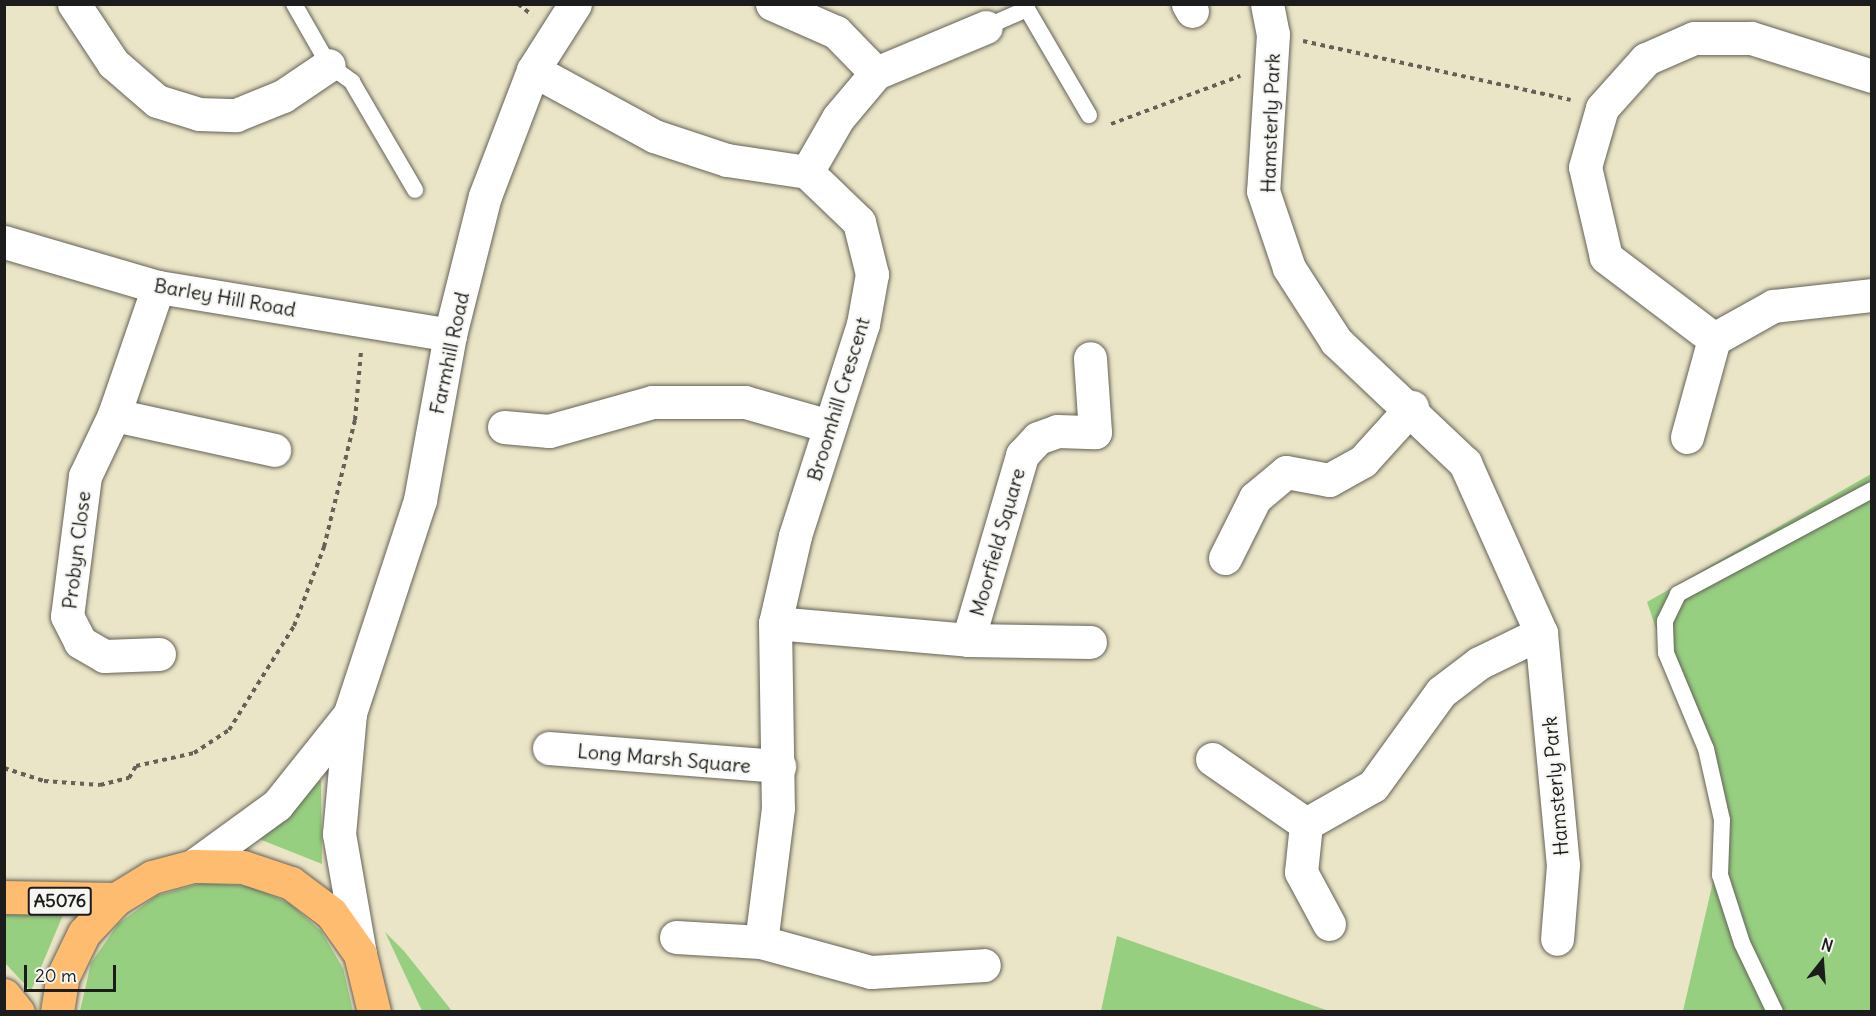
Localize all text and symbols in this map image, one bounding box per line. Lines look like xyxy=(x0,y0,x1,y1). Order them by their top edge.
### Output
street label: Hamsterly Park xyxy=(1256,53,1284,193)
street label: Barley Hill Road xyxy=(152,273,298,321)
street label: Farmhill Road xyxy=(424,290,474,416)
street label: Broomhill Crescent xyxy=(802,314,874,484)
street label: Moorfield Square xyxy=(964,465,1030,619)
street label: Probyn Close xyxy=(57,490,95,610)
street label: Hamsterly Park xyxy=(1537,715,1573,857)
street label: Long Marsh Square xyxy=(576,738,752,778)
road number: A5076 xyxy=(27,886,93,916)
north arrow xyxy=(1792,932,1852,992)
text: N xyxy=(1819,934,1835,956)
scale bar xyxy=(27,953,118,991)
text: 20 m xyxy=(35,964,77,987)

